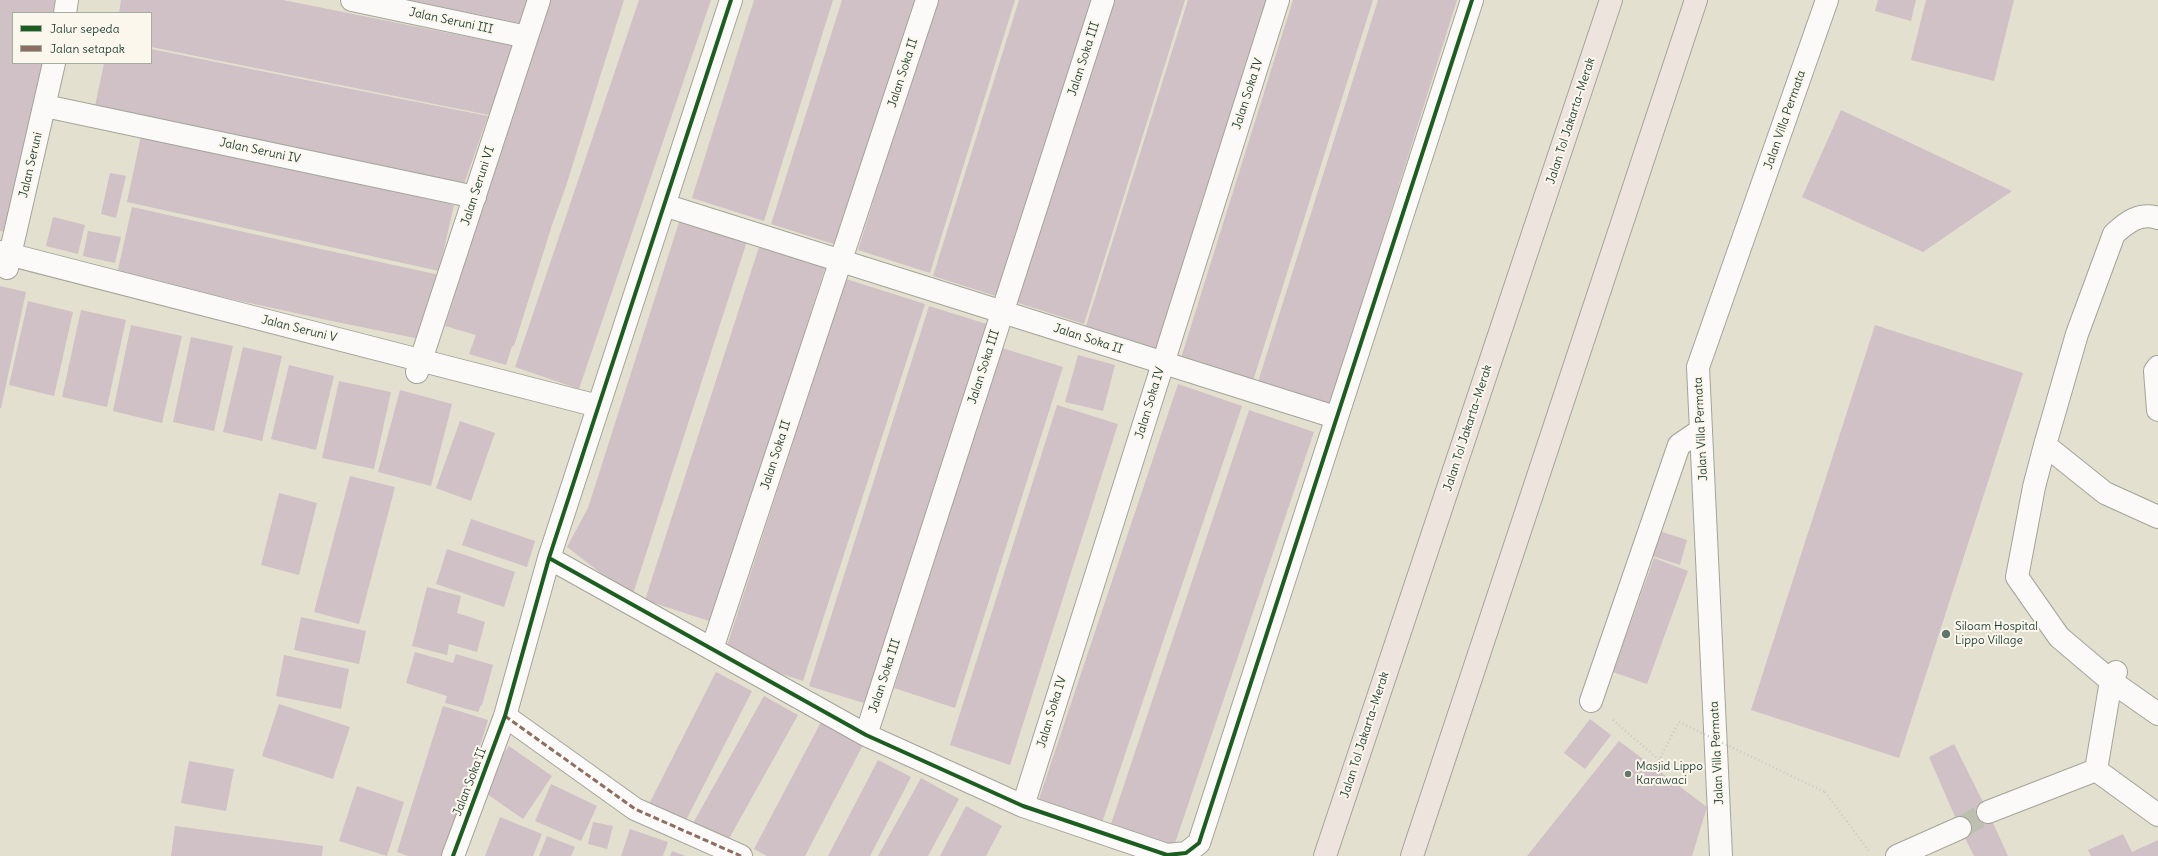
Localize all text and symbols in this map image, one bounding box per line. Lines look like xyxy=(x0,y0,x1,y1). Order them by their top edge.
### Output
street label: Jalan Seruni III xyxy=(408,5,494,37)
legend xyxy=(12,12,152,64)
street label: Jalan Soka III xyxy=(1065,20,1103,98)
text: Jalur sepeda xyxy=(50,21,120,36)
street label: Jalan Soka II xyxy=(885,37,921,109)
text: Jalan setapak xyxy=(50,41,125,56)
street label: Jalan Tol Jakarta–Merak xyxy=(1544,56,1598,186)
street label: Jalan Soka IV xyxy=(1230,57,1266,131)
street label: Jalan Villa Permata xyxy=(1761,69,1809,171)
street label: Jalan Seruni xyxy=(16,131,46,199)
street label: Jalan Seruni IV xyxy=(218,135,302,167)
street label: Jalan Seruni VI xyxy=(458,145,498,227)
street label: Jalan Seruni V xyxy=(260,313,338,345)
street label: Jalan Soka II xyxy=(1052,321,1124,357)
street label: Jalan Soka III xyxy=(965,328,1003,406)
street label: Jalan Tol Jakarta–Merak xyxy=(1441,363,1495,493)
street label: Jalan Soka IV xyxy=(1132,365,1168,441)
street label: Jalan Villa Permata xyxy=(1691,377,1711,481)
street label: Jalan Soka II xyxy=(758,419,794,491)
place label: Siloam Hospital Lippo Village xyxy=(1955,620,2038,648)
marker: Siloam Hospital Lippo Village xyxy=(1940,628,1952,640)
street label: Jalan Soka III xyxy=(866,637,904,715)
street label: Jalan Tol Jakarta–Merak xyxy=(1338,670,1392,800)
street label: Jalan Soka IV xyxy=(1034,674,1070,750)
street label: Jalan Villa Permata xyxy=(1707,701,1727,805)
street label: Jalan Soka II xyxy=(450,746,490,818)
place label: Masjid Lippo Karawaci xyxy=(1636,760,1703,788)
marker: Masjid Lippo Karawaci xyxy=(1623,769,1633,779)

